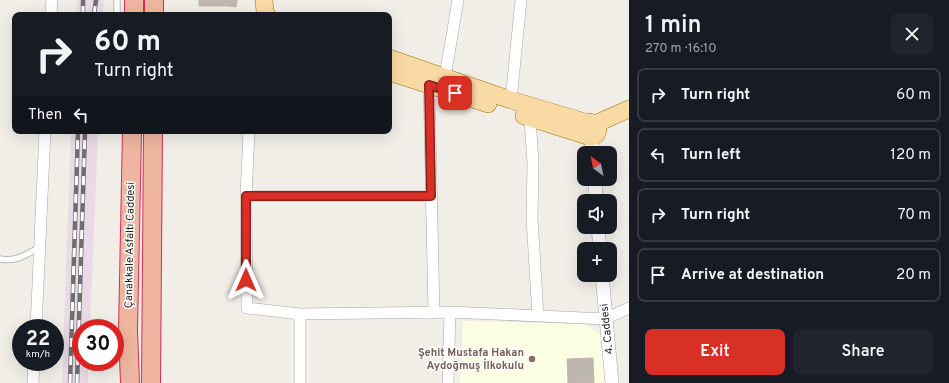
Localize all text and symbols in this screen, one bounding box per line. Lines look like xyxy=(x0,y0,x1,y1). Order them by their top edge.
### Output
text: 1 min xyxy=(645,11,702,41)
button: close xyxy=(891,13,933,55)
text: 60 m xyxy=(94,25,161,61)
icon: right xyxy=(28,28,80,80)
text: 270 m · 16:10 xyxy=(645,41,716,57)
text: Turn right xyxy=(94,60,174,83)
pin xyxy=(438,76,472,110)
icon: arrive xyxy=(444,82,466,104)
icon: right xyxy=(647,84,669,106)
text: Turn right xyxy=(681,86,750,105)
text: 60 m xyxy=(896,86,931,105)
icon: left xyxy=(70,104,92,126)
text: Then xyxy=(28,106,62,125)
icon: left xyxy=(647,144,669,166)
north arrow xyxy=(577,146,617,186)
map controls xyxy=(577,146,617,282)
text: Turn left xyxy=(681,146,741,165)
text: 120 m xyxy=(890,146,931,165)
street label: Çanakkale Asfaltı Caddesi xyxy=(122,182,138,308)
button: sound xyxy=(577,194,617,234)
icon: right xyxy=(647,204,669,226)
text: Turn right xyxy=(681,206,750,225)
text: 70 m xyxy=(898,206,931,225)
button: + xyxy=(577,242,617,282)
position arrow xyxy=(225,259,267,301)
icon: arrive xyxy=(647,264,669,286)
text: Arrive at destination xyxy=(681,266,824,285)
text: 20 m xyxy=(896,266,931,285)
street label: 4. Caddesi xyxy=(597,303,617,355)
speed limit sign: 30 xyxy=(72,319,124,371)
text: 22 xyxy=(26,327,50,353)
button: Exit xyxy=(645,329,785,375)
button: Share xyxy=(793,329,933,375)
place label: Şehit Mustafa Hakan Aydoğmuş İlkokulu xyxy=(418,346,524,373)
text: km/h xyxy=(26,348,50,361)
marker: Şehit Mustafa Hakan Aydoğmuş İlkokulu xyxy=(527,354,537,364)

